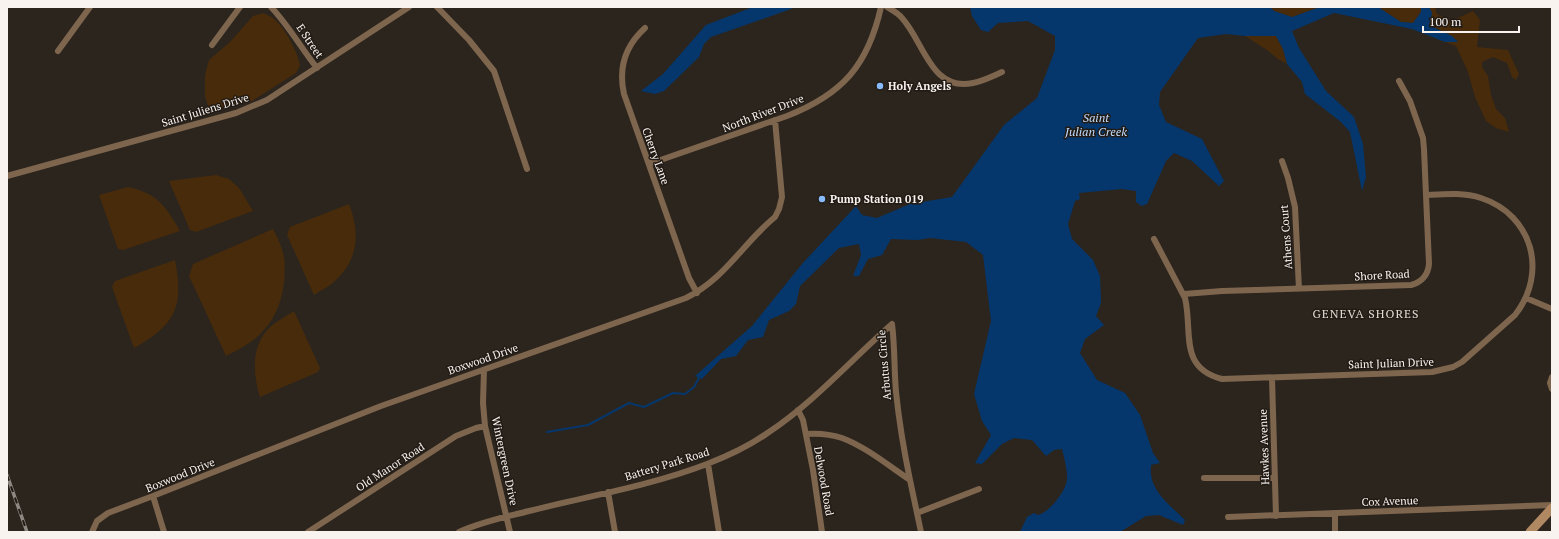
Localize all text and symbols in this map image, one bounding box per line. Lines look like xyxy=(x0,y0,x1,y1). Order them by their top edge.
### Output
scale bar xyxy=(1423,8,1519,34)
text: 100 m xyxy=(1429,14,1462,29)
street label: E Street xyxy=(293,21,327,61)
place label: Holy Angels xyxy=(888,79,951,93)
marker: Holy Angels xyxy=(875,81,885,91)
street label: Saint Juliens Drive xyxy=(160,90,251,130)
street label: North River Drive xyxy=(720,91,806,135)
water label: Saint Julian Creek xyxy=(1064,110,1127,139)
street label: Cherry Lane xyxy=(639,126,673,187)
place label: Pump Station 019 xyxy=(830,192,924,206)
marker: Pump Station 019 xyxy=(817,194,827,204)
street label: Athens Court xyxy=(1277,204,1295,270)
street label: Shore Road xyxy=(1354,267,1410,283)
district label: GENEVA SHORES xyxy=(1313,306,1419,321)
street label: Arbutus Circle xyxy=(874,329,894,401)
street label: Boxwood Drive xyxy=(446,340,520,378)
street label: Saint Julian Drive xyxy=(1348,354,1435,371)
street label: Hawkes Avenue xyxy=(1256,408,1272,485)
street label: Wintergreen Drive xyxy=(489,415,521,507)
street label: Old Manor Road xyxy=(353,440,427,494)
street label: Battery Park Road xyxy=(623,444,711,484)
street label: Delwood Road xyxy=(811,445,837,517)
street label: Boxwood Drive xyxy=(143,455,217,495)
street label: Cox Avenue xyxy=(1361,493,1419,509)

